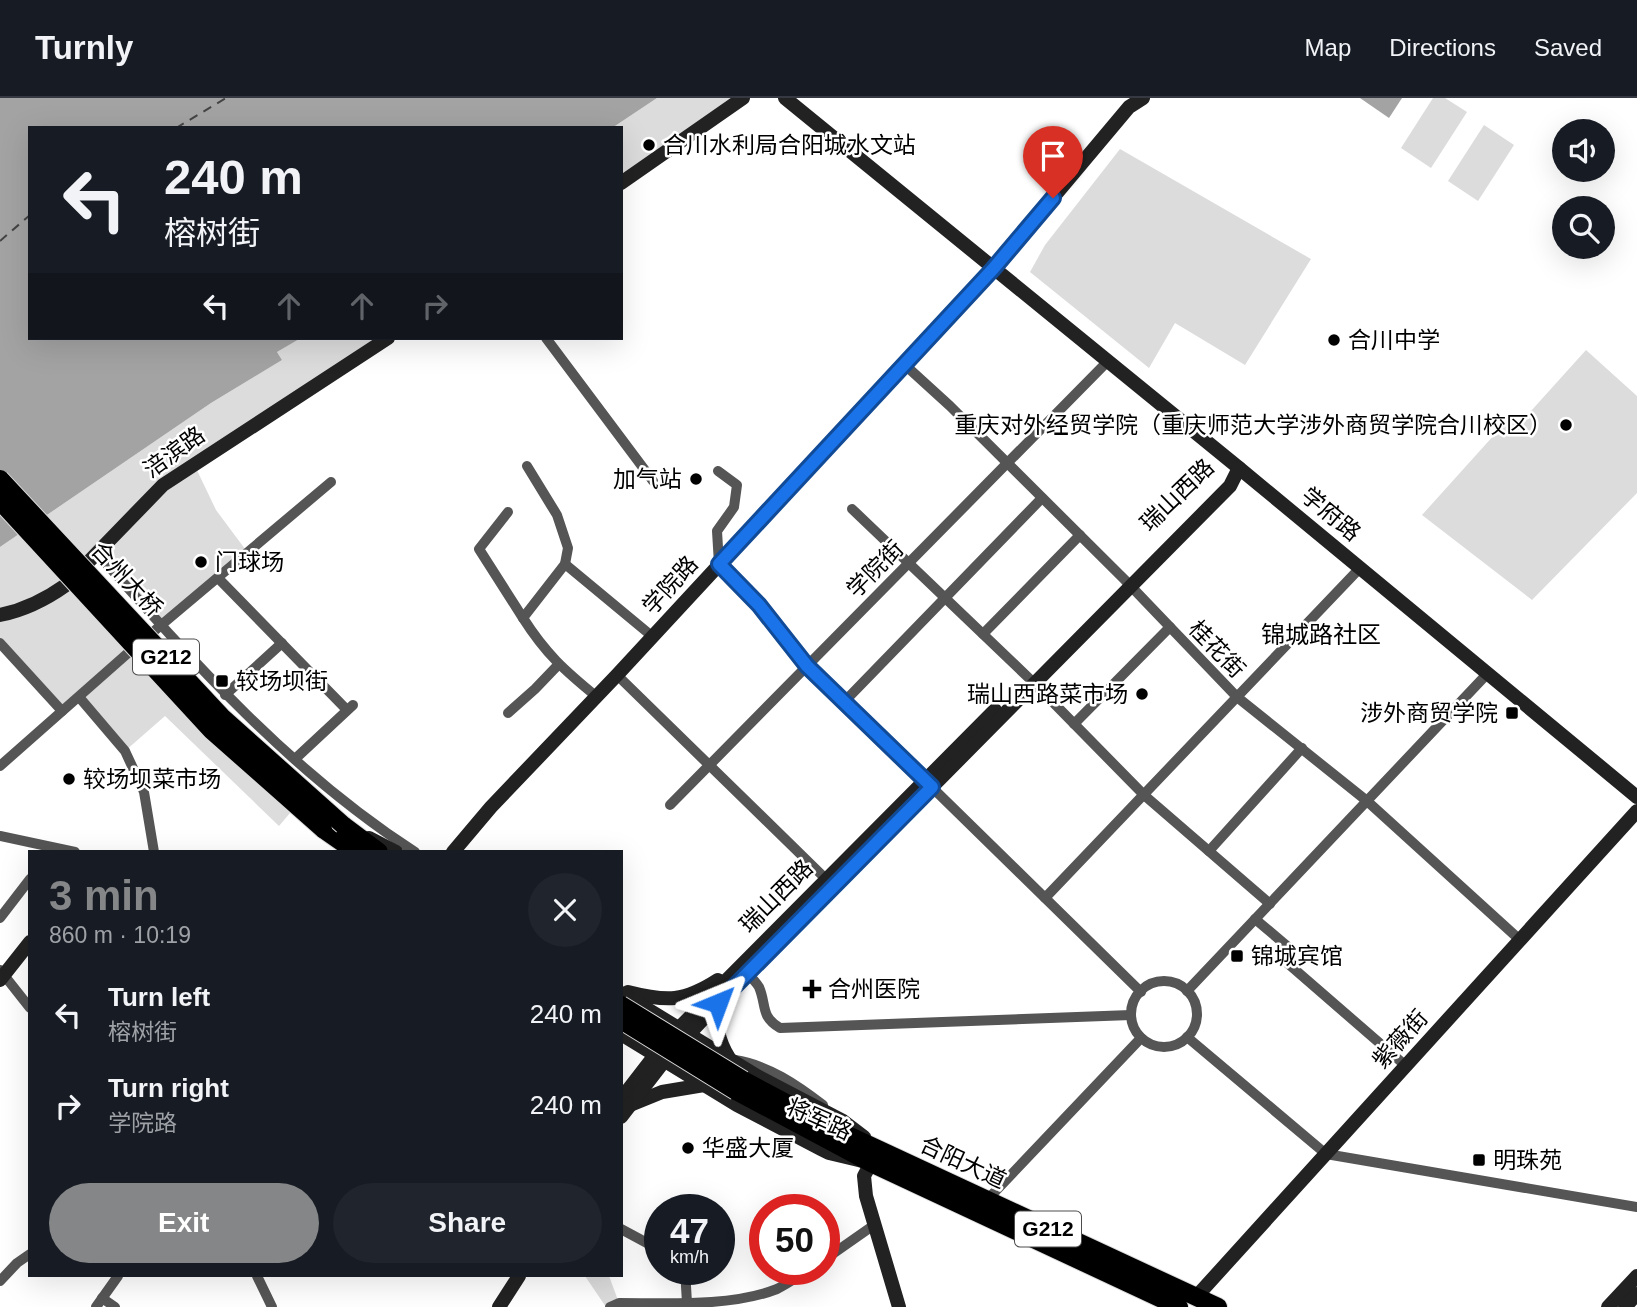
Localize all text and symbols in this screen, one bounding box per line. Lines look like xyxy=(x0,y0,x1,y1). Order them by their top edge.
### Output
text: Turnly xyxy=(35,29,133,66)
text: Map xyxy=(1305,34,1351,61)
text: Directions xyxy=(1389,34,1496,61)
text: Saved xyxy=(1534,34,1602,61)
map controls xyxy=(1552,119,1615,259)
button: sound xyxy=(1552,119,1615,182)
pin xyxy=(1023,126,1083,198)
place label: 合川水利局合阳城水文站 xyxy=(663,132,916,158)
marker: 合川水利局合阳城水文站 xyxy=(641,137,657,153)
icon: arrive xyxy=(1034,137,1072,175)
text: 240 m xyxy=(164,150,303,204)
icon: left xyxy=(49,154,140,245)
button: search xyxy=(1552,196,1615,259)
text: 榕树街 xyxy=(164,215,260,251)
icon: left xyxy=(197,287,235,325)
icon: ahead xyxy=(270,287,308,325)
icon: ahead xyxy=(343,287,381,325)
icon: right xyxy=(416,287,454,325)
place label: 合川中学 xyxy=(1348,327,1440,353)
marker: 合川中学 xyxy=(1326,332,1342,348)
place label: 重庆对外经贸学院（重庆师范大学涉外商贸学院合川校区） xyxy=(954,412,1552,438)
marker: 重庆对外经贸学院（重庆师范大学涉外商贸学院合川校区） xyxy=(1558,417,1574,433)
street label: 涪滨路 xyxy=(138,421,210,483)
street label: 瑞山西路 xyxy=(1135,454,1219,536)
place label: 加气站 xyxy=(613,466,682,492)
marker: 加气站 xyxy=(688,471,704,487)
street label: 学府路 xyxy=(1296,482,1366,546)
street label: 学院街 xyxy=(841,535,909,603)
street label: 合州大桥 xyxy=(86,536,168,622)
place label: 门球场 xyxy=(215,549,284,575)
street label: 学院路 xyxy=(637,551,703,619)
marker: 门球场 xyxy=(193,554,209,570)
street label: 桂花街 xyxy=(1184,615,1250,683)
district label: 锦城路社区 xyxy=(1261,621,1381,648)
road number: G212 xyxy=(133,640,199,674)
place label: 较场坝街 xyxy=(236,668,328,694)
marker: 较场坝街 xyxy=(214,673,230,689)
place label: 瑞山西路菜市场 xyxy=(967,681,1128,707)
marker: 瑞山西路菜市场 xyxy=(1134,686,1150,702)
place label: 涉外商贸学院 xyxy=(1360,700,1498,726)
marker: 涉外商贸学院 xyxy=(1504,705,1520,721)
place label: 较场坝菜市场 xyxy=(83,766,221,792)
marker: 较场坝菜市场 xyxy=(61,771,77,787)
street label: 瑞山西路 xyxy=(734,854,818,938)
text: 3 min xyxy=(49,872,159,919)
button: close xyxy=(528,873,602,947)
text: 860 m · 10:19 xyxy=(49,922,191,948)
place label: 锦城宾馆 xyxy=(1251,943,1343,969)
marker: 锦城宾馆 xyxy=(1229,948,1245,964)
position arrow xyxy=(681,966,755,1040)
place label: 合州医院 xyxy=(828,976,920,1002)
marker: 合州医院 xyxy=(802,979,822,999)
text: Turn left xyxy=(108,982,210,1012)
icon: left xyxy=(49,996,87,1034)
text: 240 m xyxy=(530,999,602,1029)
street label: 紫薇街 xyxy=(1367,1005,1433,1073)
text: 榕树街 xyxy=(108,1019,177,1045)
text: Turn right xyxy=(108,1073,229,1103)
icon: right xyxy=(49,1087,87,1125)
text: 240 m xyxy=(530,1090,602,1120)
street label: 将军路 xyxy=(782,1093,856,1145)
text: 学院路 xyxy=(108,1110,177,1136)
street label: 合阳大道 xyxy=(916,1131,1010,1193)
place label: 华盛大厦 xyxy=(702,1135,794,1161)
marker: 华盛大厦 xyxy=(680,1140,696,1156)
place label: 明珠苑 xyxy=(1493,1147,1562,1173)
marker: 明珠苑 xyxy=(1471,1152,1487,1168)
button: Exit xyxy=(49,1183,319,1263)
button: Share xyxy=(333,1183,602,1263)
speed limit sign: 50 xyxy=(749,1194,840,1285)
text: 47 xyxy=(670,1211,709,1250)
road number: G212 xyxy=(1015,1212,1081,1246)
text: km/h xyxy=(670,1247,709,1267)

